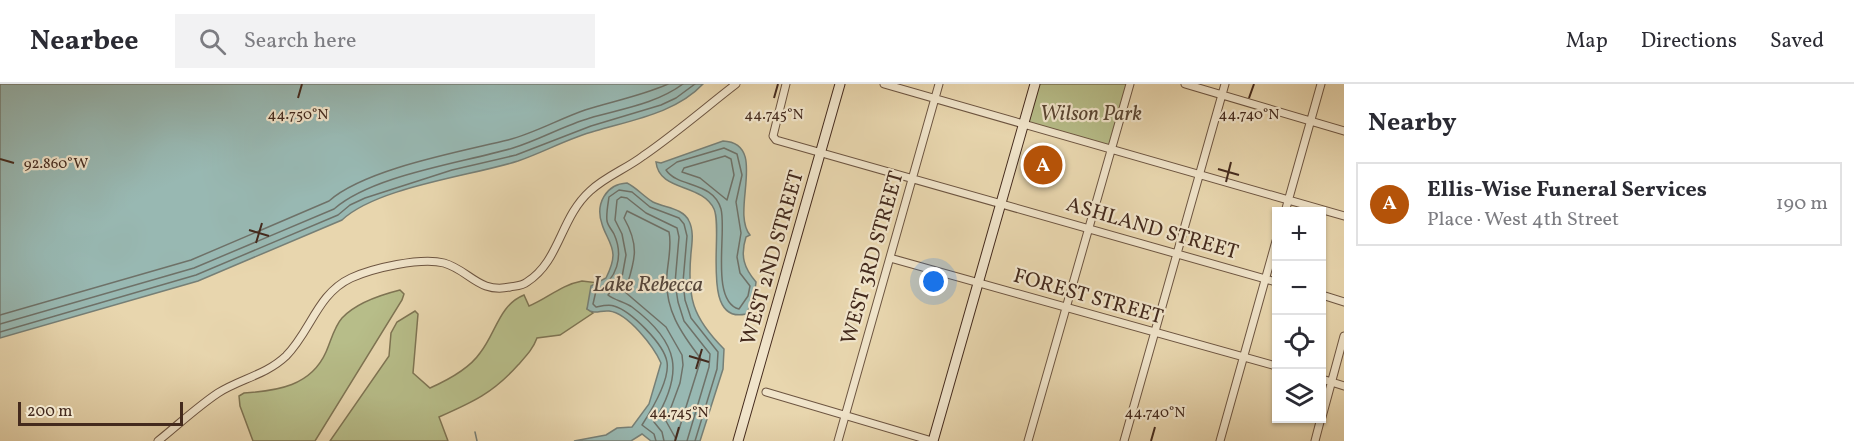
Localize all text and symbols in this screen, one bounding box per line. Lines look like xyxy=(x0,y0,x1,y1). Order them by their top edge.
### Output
search box xyxy=(175,14,595,68)
text: Nearbee xyxy=(30,22,139,61)
icon: search xyxy=(196,25,229,58)
text: Search here xyxy=(244,26,356,57)
text: Map xyxy=(1566,27,1608,56)
text: Directions xyxy=(1641,27,1737,56)
text: Saved xyxy=(1770,27,1824,56)
park label: Wilson Park xyxy=(1040,100,1142,129)
text: 44.750°N xyxy=(268,105,328,126)
text: 44.745°N xyxy=(744,105,804,126)
text: 44.740°N xyxy=(1218,105,1280,126)
text: Nearby xyxy=(1368,105,1457,141)
pin: A xyxy=(1024,142,1062,188)
text: 92.860°W xyxy=(24,154,88,175)
street label: WEST 2ND STREET xyxy=(734,167,812,349)
street label: WEST 3RD STREET xyxy=(834,168,912,348)
text: Ellis-Wise Funeral Services xyxy=(1427,175,1707,206)
text: A xyxy=(1382,190,1397,218)
text: 190 m xyxy=(1776,190,1828,218)
street label: ASHLAND STREET xyxy=(1063,191,1241,267)
text: Place · West 4th Street xyxy=(1427,206,1619,234)
map controls xyxy=(1272,207,1326,423)
button: + xyxy=(1272,207,1326,261)
button: − xyxy=(1272,261,1326,315)
street label: FOREST STREET xyxy=(1010,262,1166,332)
your location xyxy=(919,267,948,296)
water label: Lake Rebecca xyxy=(593,270,703,301)
button: locate xyxy=(1272,315,1326,369)
button: layers xyxy=(1272,369,1326,423)
scale bar xyxy=(18,399,183,426)
text: 200 m xyxy=(27,401,72,423)
text: 44.745°N xyxy=(649,403,709,424)
text: 44.740°N xyxy=(1124,403,1186,424)

